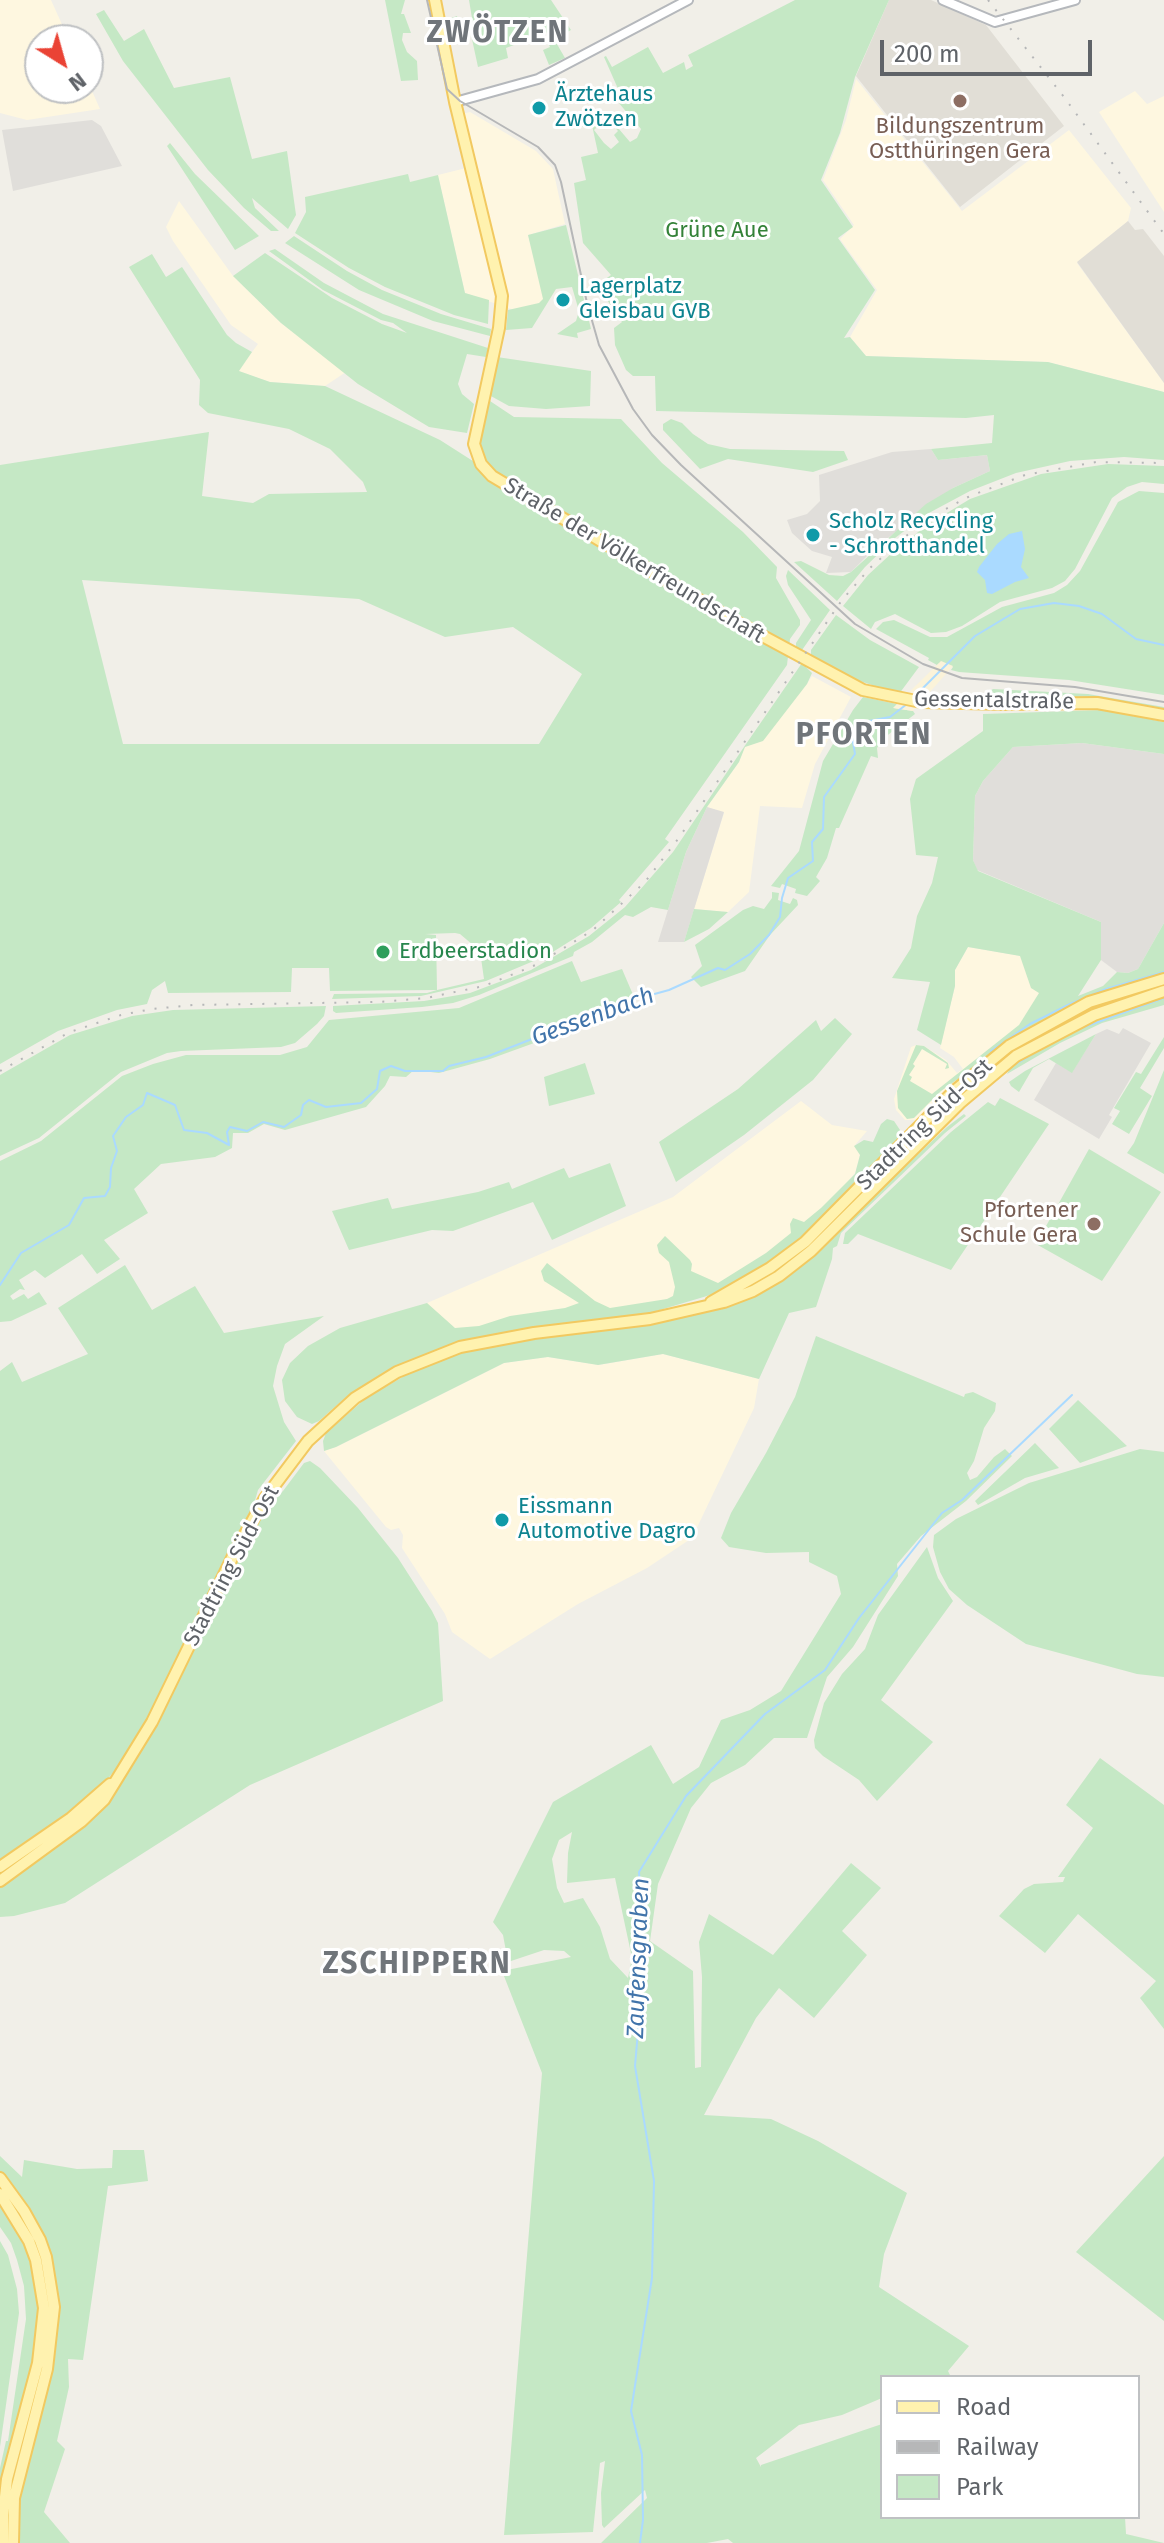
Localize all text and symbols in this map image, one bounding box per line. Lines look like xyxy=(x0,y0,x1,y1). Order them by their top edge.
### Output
district label: ZWÖTZEN xyxy=(427,16,569,52)
north arrow xyxy=(24,24,104,104)
scale bar xyxy=(884,24,1096,74)
text: 200 m xyxy=(894,40,960,68)
text: N xyxy=(64,67,91,97)
place label: Ärztehaus Zwötzen xyxy=(555,82,653,134)
marker: Bildungszentrum Ostthüringen Gera xyxy=(951,92,969,110)
marker: Ärztehaus Zwötzen xyxy=(530,99,548,117)
place label: Bildungszentrum Ostthüringen Gera xyxy=(869,114,1051,166)
park label: Grüne Aue xyxy=(665,218,769,244)
place label: Lagerplatz Gleisbau GVB xyxy=(579,274,711,326)
marker: Lagerplatz Gleisbau GVB xyxy=(554,291,572,309)
street label: Straße der Völkerfreundschaft xyxy=(499,473,769,649)
place label: Scholz Recycling - Schrotthandel xyxy=(829,509,993,560)
marker: Scholz Recycling - Schrotthandel xyxy=(804,526,822,544)
street label: Gessentalstraße xyxy=(914,686,1074,716)
district label: PFORTEN xyxy=(796,718,932,754)
place label: Erdbeerstadion xyxy=(399,939,552,965)
marker: Erdbeerstadion xyxy=(374,943,392,961)
water label: Gessenbach xyxy=(528,982,658,1052)
street label: Stadtring Süd-Ost xyxy=(852,1054,998,1196)
place label: Pfortener Schule Gera xyxy=(960,1198,1078,1250)
marker: Pfortener Schule Gera xyxy=(1085,1215,1103,1233)
street label: Stadtring Süd-Ost xyxy=(179,1481,285,1651)
place label: Eissmann Automotive Dagro xyxy=(518,1494,696,1546)
marker: Eissmann Automotive Dagro xyxy=(493,1511,511,1529)
water label: Zaufensgraben xyxy=(622,1877,656,2039)
district label: ZSCHIPPERN xyxy=(322,1947,512,1983)
legend xyxy=(880,2375,1140,2519)
text: Road xyxy=(956,2393,1011,2421)
text: Railway xyxy=(956,2433,1039,2461)
text: Park xyxy=(956,2473,1003,2501)

